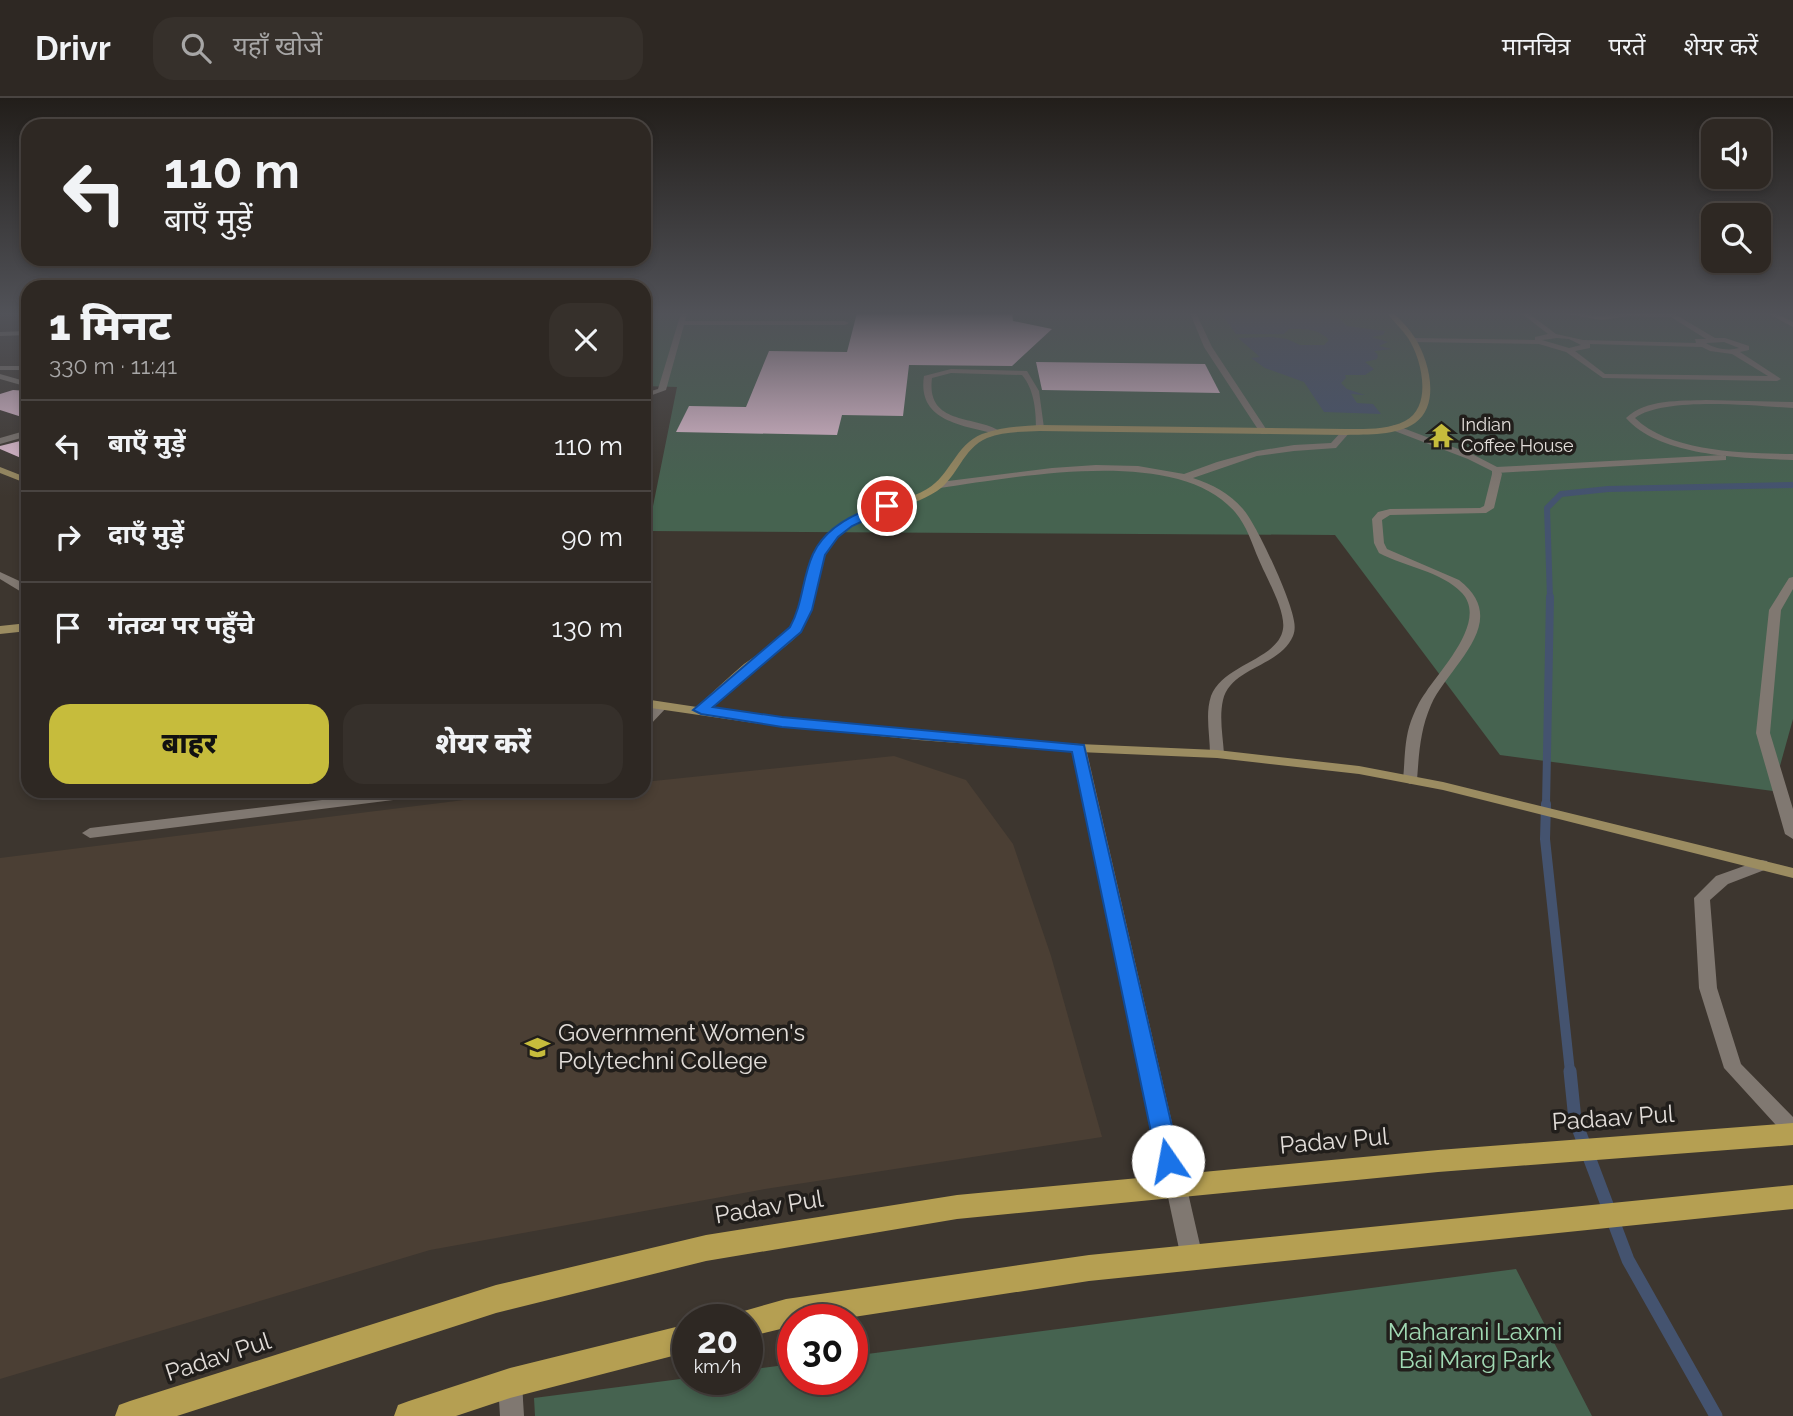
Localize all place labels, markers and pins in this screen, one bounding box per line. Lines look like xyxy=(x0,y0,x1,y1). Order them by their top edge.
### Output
place label: Indian Coffee House xyxy=(1461,414,1574,456)
temple icon: Indian Coffee House xyxy=(1427,421,1455,449)
pin xyxy=(857,476,917,536)
place label: Government Women's Polytechni College xyxy=(558,1018,805,1075)
school or university icon: Government Women's Polytechni College xyxy=(524,1033,552,1061)

